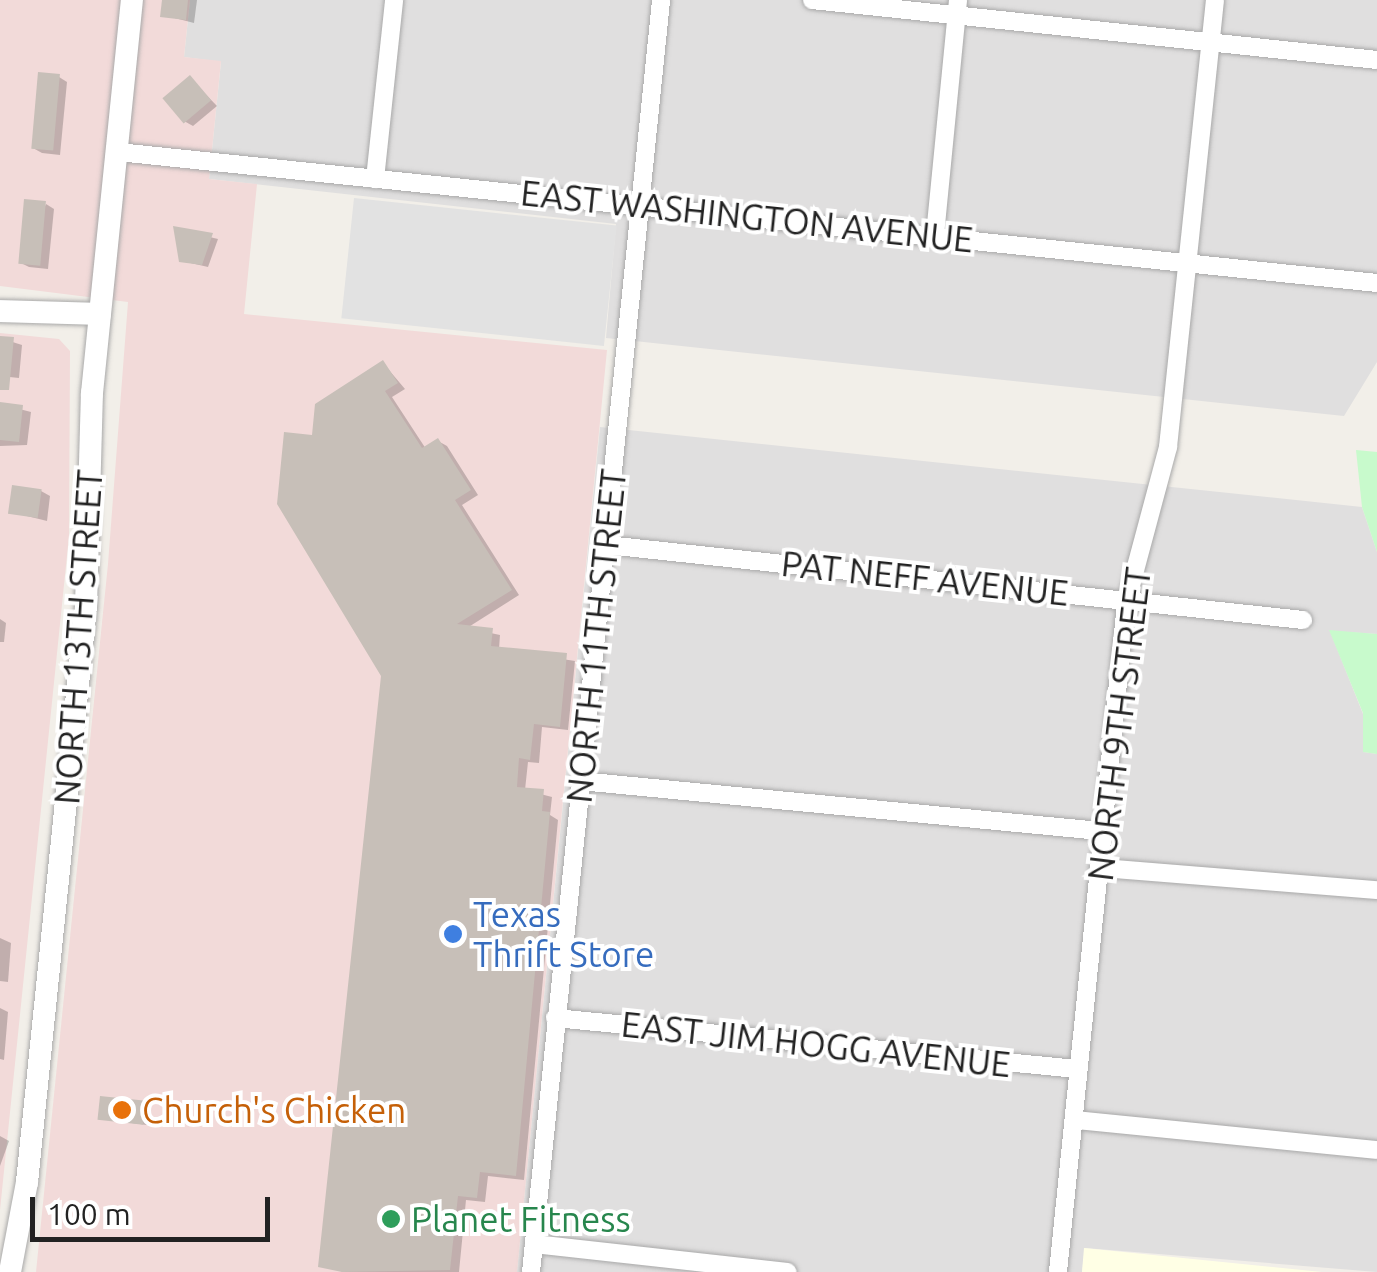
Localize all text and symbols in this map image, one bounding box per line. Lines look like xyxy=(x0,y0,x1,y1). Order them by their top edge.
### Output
street label: EAST WASHINGTON AVENUE xyxy=(519,171,975,261)
street label: NORTH 11TH STREET xyxy=(558,467,634,805)
street label: NORTH 13TH STREET xyxy=(45,468,111,806)
street label: PAT NEFF AVENUE xyxy=(779,542,1071,614)
street label: NORTH 9TH STREET xyxy=(1079,565,1159,883)
place label: Texas Thrift Store xyxy=(473,893,654,975)
marker: Texas Thrift Store xyxy=(442,923,464,945)
street label: EAST JIM HOGG AVENUE xyxy=(619,1003,1013,1085)
place label: Church's Chicken xyxy=(142,1089,406,1131)
marker: Church's Chicken xyxy=(111,1099,133,1121)
scale bar xyxy=(35,1177,275,1239)
text: 100 m xyxy=(47,1197,131,1231)
place label: Planet Fitness xyxy=(411,1198,631,1240)
marker: Planet Fitness xyxy=(380,1208,402,1230)

